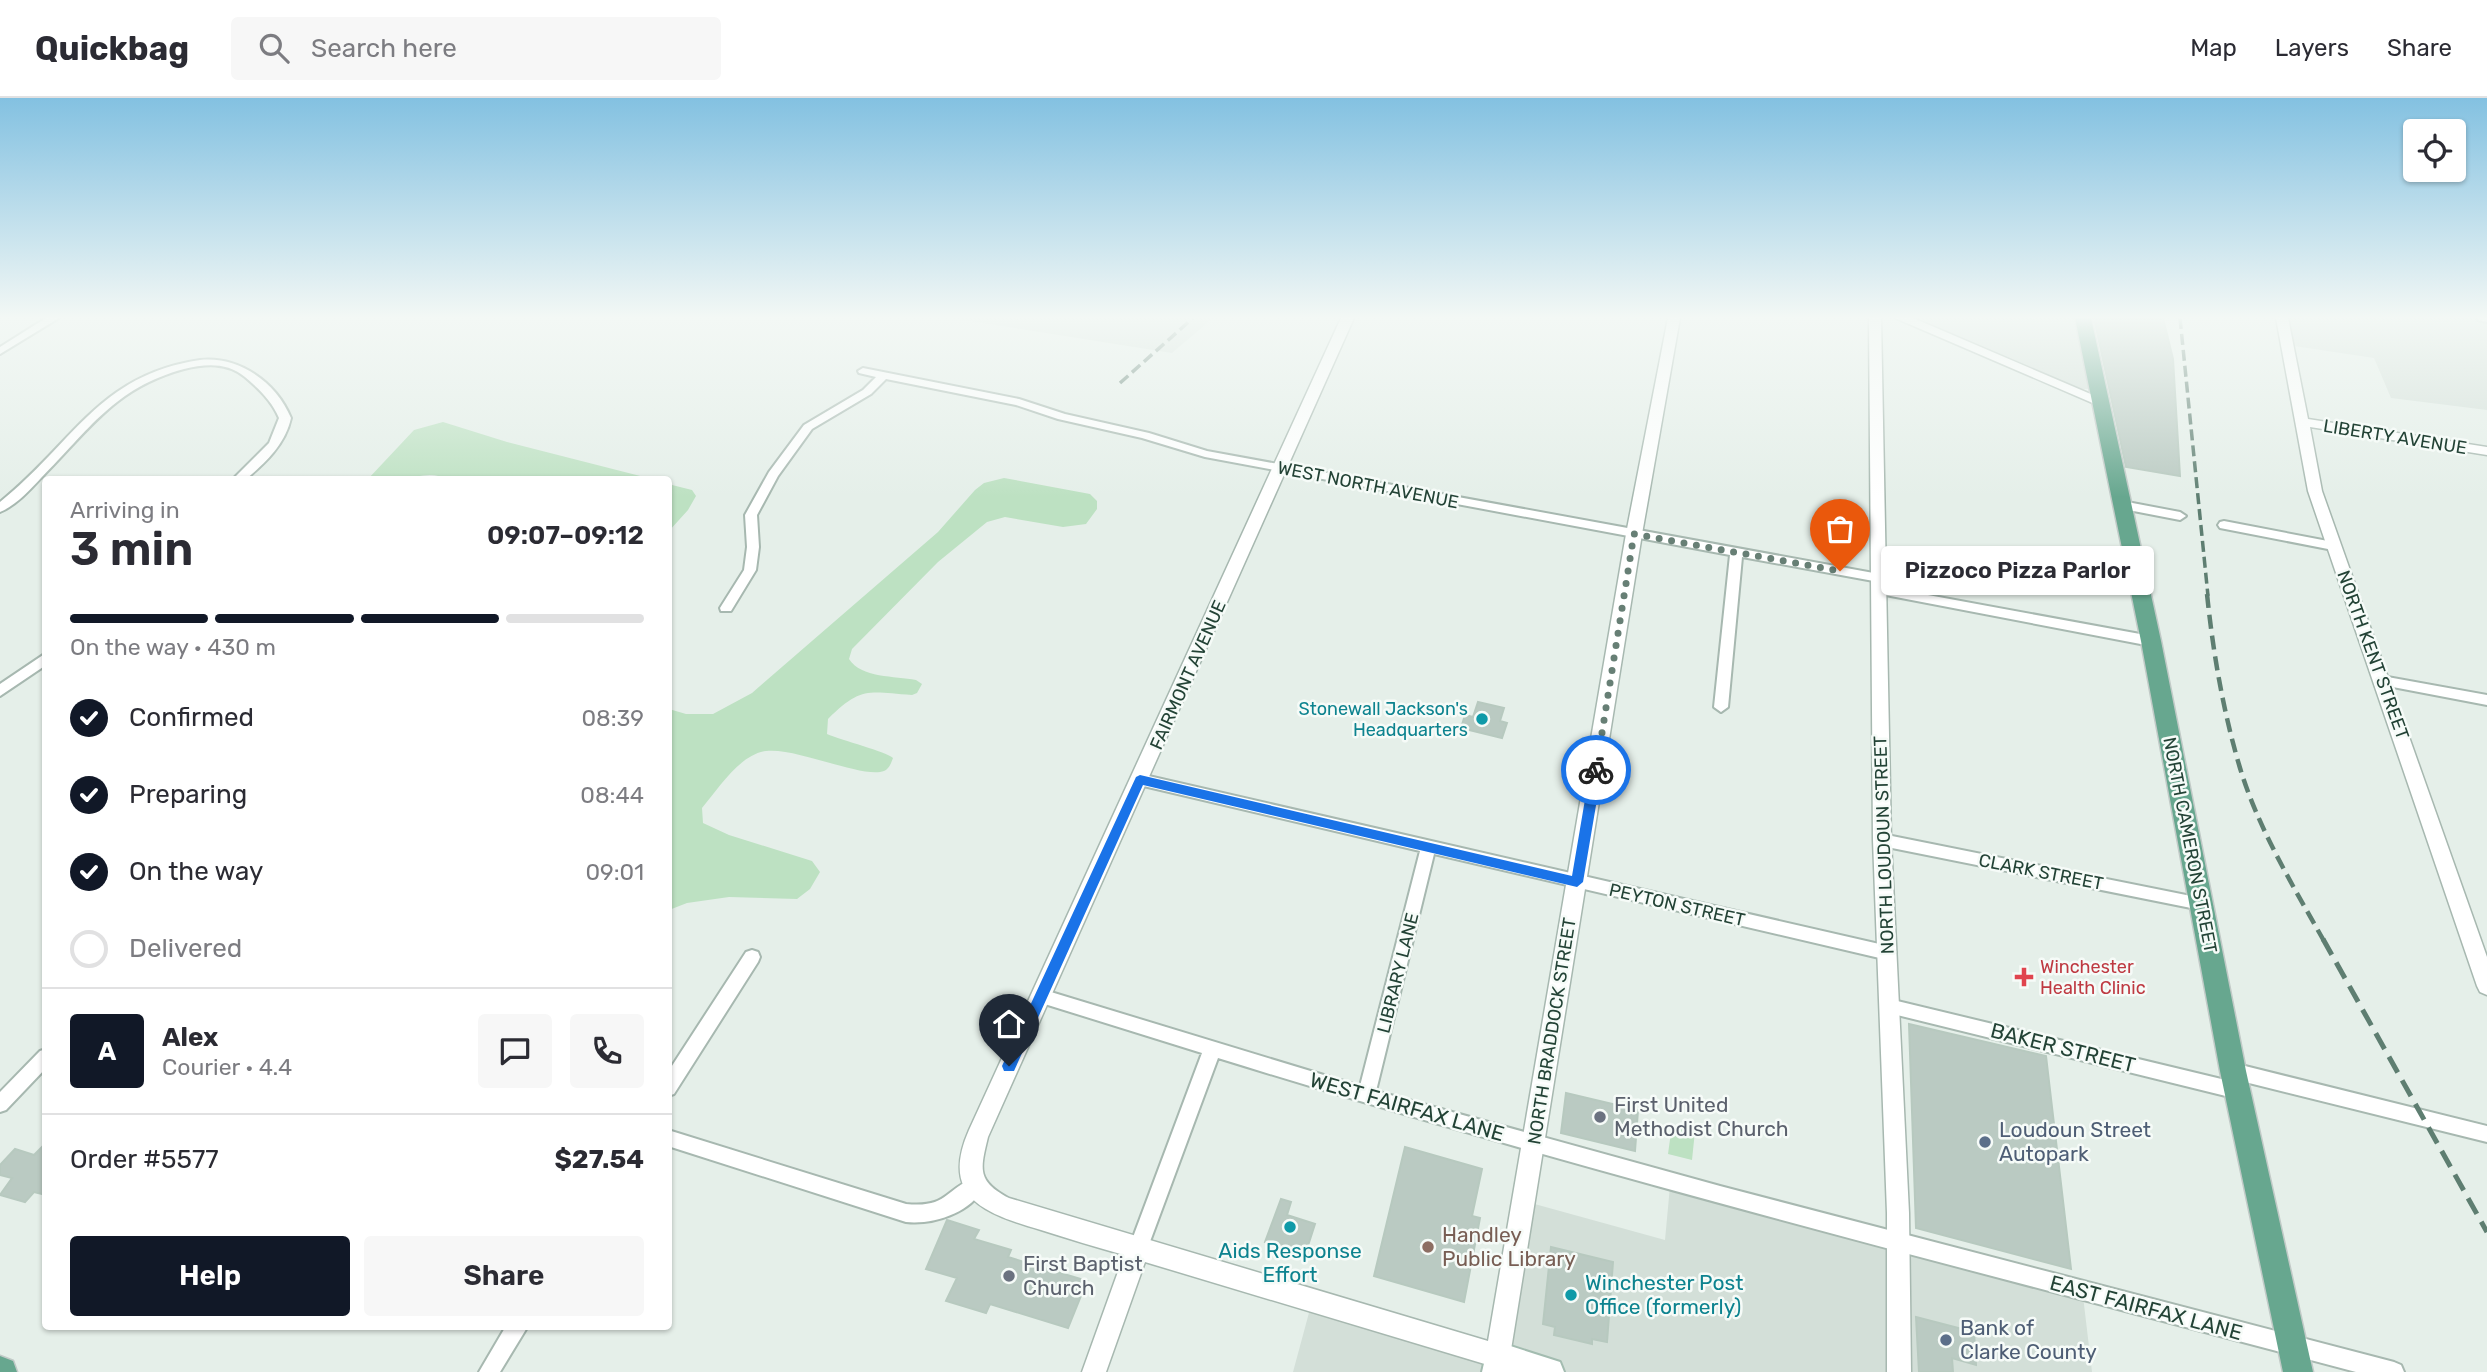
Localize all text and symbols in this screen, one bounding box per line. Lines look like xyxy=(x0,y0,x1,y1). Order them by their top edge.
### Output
search box xyxy=(231,17,721,80)
text: Quickbag xyxy=(35,29,189,68)
icon: search xyxy=(255,29,293,67)
text: Search here xyxy=(311,33,457,64)
text: Map xyxy=(2190,34,2237,62)
text: Layers xyxy=(2275,34,2349,62)
text: Share xyxy=(2387,34,2452,62)
map controls xyxy=(2403,119,2466,182)
button: locate xyxy=(2403,119,2466,182)
street label: LIBERTY AVENUE xyxy=(2322,415,2468,459)
street label: WEST NORTH AVENUE xyxy=(1275,457,1461,513)
text: Arriving in xyxy=(70,496,180,524)
pin xyxy=(1810,499,1870,571)
icon: bag xyxy=(1821,510,1859,548)
text: 09:07–09:12 xyxy=(487,520,644,551)
text: 3 min xyxy=(70,522,193,577)
callout: Pizzoco Pizza Parlor xyxy=(1882,546,2155,596)
text: Pizzoco Pizza Parlor xyxy=(1904,556,2131,584)
street label: NORTH KENT STREET xyxy=(2332,568,2414,742)
street label: FAIRMONT AVENUE xyxy=(1145,597,1231,753)
text: On the way · 430 m xyxy=(70,633,276,661)
place label: Stonewall Jackson's Headquarters xyxy=(1299,698,1468,741)
icon: check xyxy=(70,699,108,737)
text: Confirmed xyxy=(129,702,254,733)
text: 08:39 xyxy=(581,704,644,732)
marker: Stonewall Jackson's Headquarters xyxy=(1474,711,1490,727)
courier xyxy=(1561,735,1631,805)
street label: NORTH LOUDOUN STREET xyxy=(1869,735,1899,955)
street label: NORTH CAMERON STREET xyxy=(2158,735,2222,955)
icon: bike xyxy=(1577,751,1615,789)
icon: check xyxy=(70,776,108,814)
text: Preparing xyxy=(129,779,247,810)
text: 08:44 xyxy=(580,781,644,809)
street label: CLARK STREET xyxy=(1977,849,2105,895)
icon: check xyxy=(70,853,108,891)
text: On the way xyxy=(129,856,263,887)
text: 09:01 xyxy=(585,858,644,886)
street label: PEYTON STREET xyxy=(1607,879,1747,931)
street label: LIBRARY LANE xyxy=(1372,910,1424,1036)
street label: NORTH BRADDOCK STREET xyxy=(1523,916,1581,1146)
text: Delivered xyxy=(129,933,242,964)
place label: Winchester Health Clinic xyxy=(2040,956,2146,999)
marker: Winchester Health Clinic xyxy=(2014,967,2034,987)
pin xyxy=(979,994,1039,1066)
icon: home xyxy=(990,1005,1028,1043)
button: chat xyxy=(478,1014,552,1088)
button: phone xyxy=(570,1014,644,1088)
street label: BAKER STREET xyxy=(1988,1017,2138,1078)
text: Alex xyxy=(162,1022,218,1053)
text: A xyxy=(98,1036,116,1067)
text: Courier · 4.4 xyxy=(162,1053,292,1081)
street label: WEST FAIRFAX LANE xyxy=(1307,1067,1507,1146)
place label: First United Methodist Church xyxy=(1614,1092,1789,1141)
marker: First United Methodist Church xyxy=(1592,1109,1608,1125)
place label: Loudoun Street Autopark xyxy=(1999,1117,2151,1166)
marker: Loudoun Street Autopark xyxy=(1977,1134,1993,1150)
text: Order #5577 xyxy=(70,1144,219,1175)
text: $27.54 xyxy=(554,1144,644,1175)
marker: Aids Response Effort xyxy=(1282,1219,1298,1235)
place label: Handley Public Library xyxy=(1442,1222,1576,1271)
button: Help xyxy=(70,1236,350,1316)
button: Share xyxy=(364,1236,644,1316)
place label: Aids Response Effort xyxy=(1218,1238,1362,1287)
marker: Handley Public Library xyxy=(1420,1239,1436,1255)
place label: First Baptist Church xyxy=(1023,1251,1143,1300)
marker: First Baptist Church xyxy=(1001,1268,1017,1284)
place label: Winchester Post Office (formerly) xyxy=(1585,1270,1743,1319)
street label: EAST FAIRFAX LANE xyxy=(2047,1270,2245,1345)
marker: Winchester Post Office (formerly) xyxy=(1563,1287,1579,1303)
place label: Bank of Clarke County xyxy=(1960,1315,2097,1364)
marker: Bank of Clarke County xyxy=(1938,1332,1954,1348)

